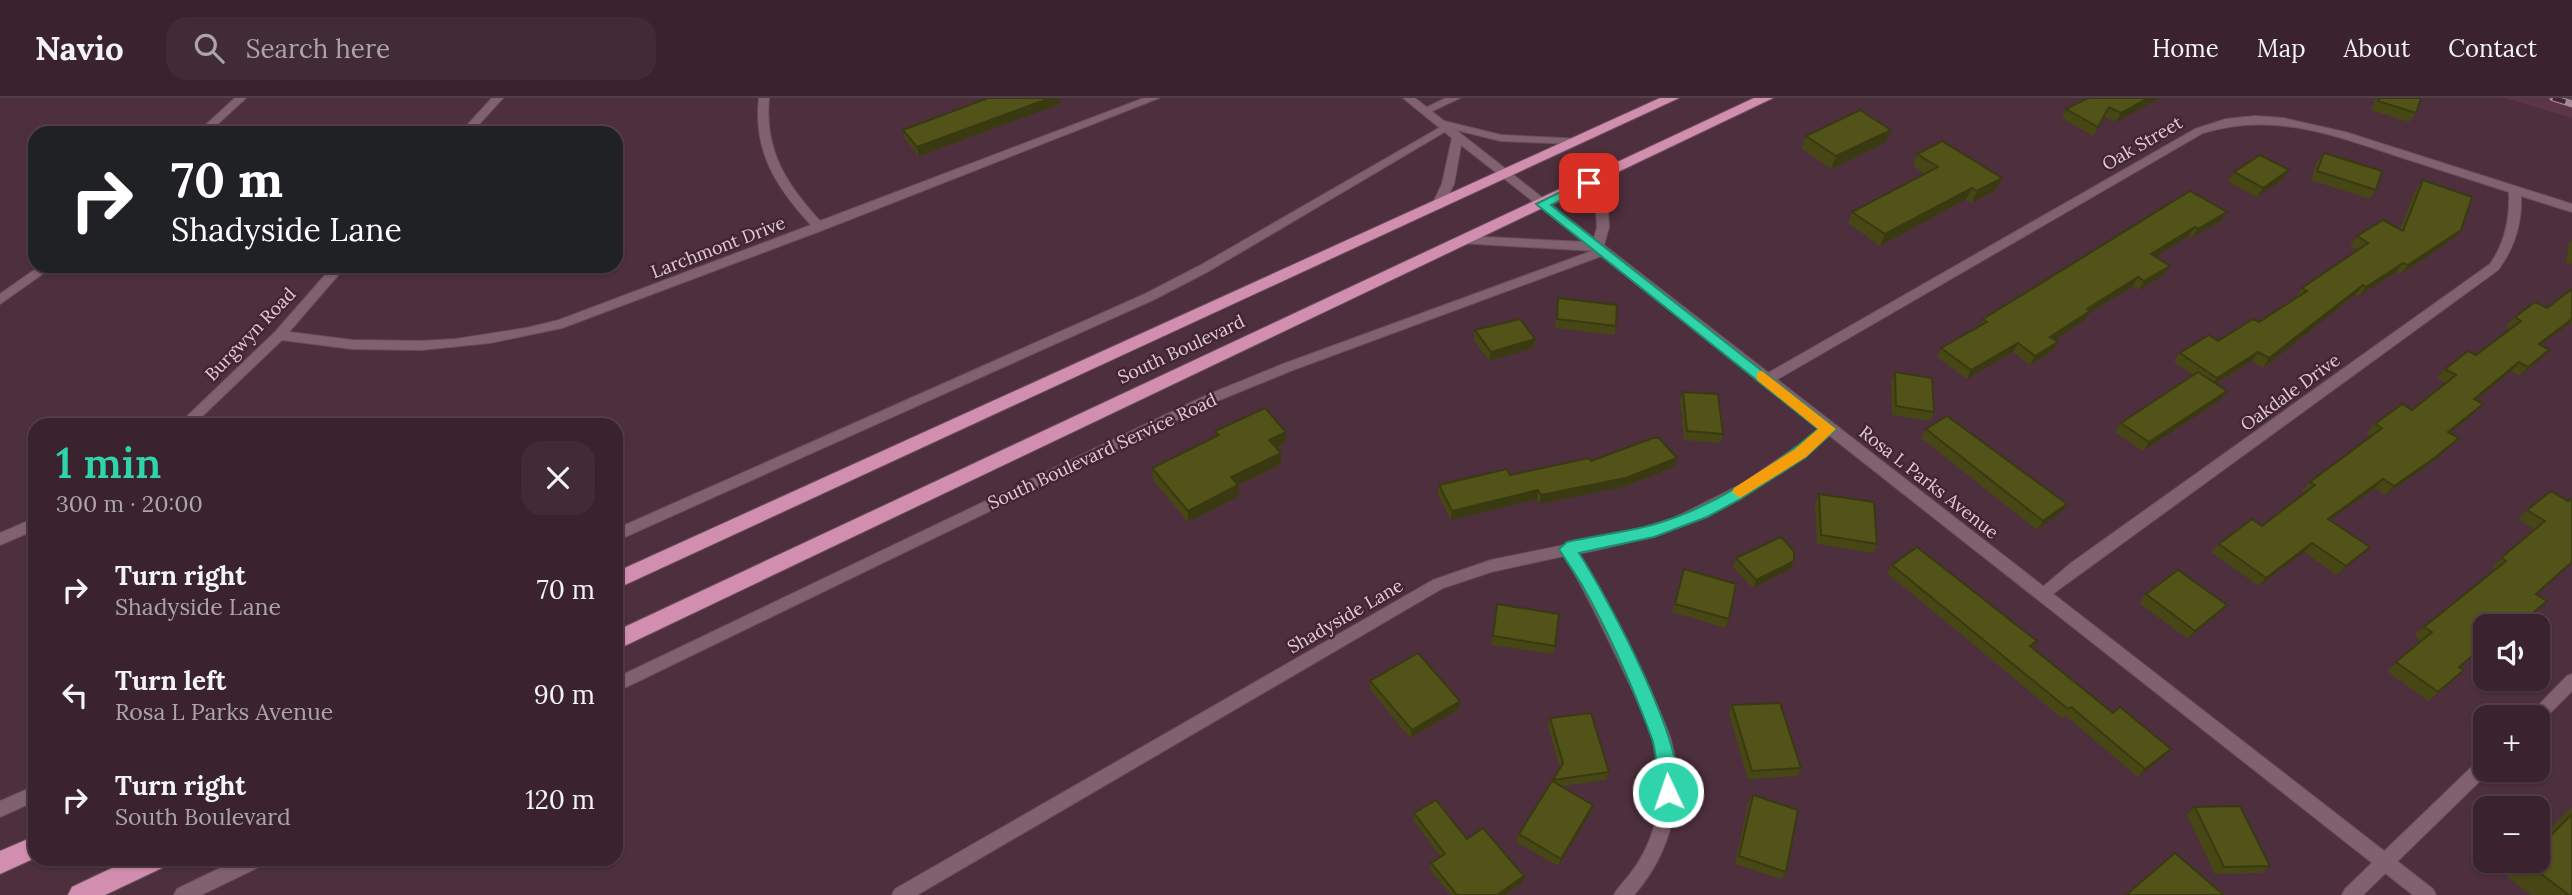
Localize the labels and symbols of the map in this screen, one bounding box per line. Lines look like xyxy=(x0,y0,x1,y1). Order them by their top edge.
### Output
street label: Oak Street xyxy=(2098,111,2186,175)
pin xyxy=(1559,153,1619,213)
street label: Larchmont Drive xyxy=(647,211,789,283)
street label: Burgwyn Road xyxy=(200,282,300,386)
street label: South Boulevard xyxy=(1114,309,1248,389)
street label: Oakdale Drive xyxy=(2236,348,2345,436)
street label: South Boulevard Service Road xyxy=(984,388,1220,514)
street label: Rosa L Parks Avenue xyxy=(1855,420,2004,544)
street label: Shadyside Lane xyxy=(1283,573,1407,658)
position arrow xyxy=(1631,755,1705,829)

